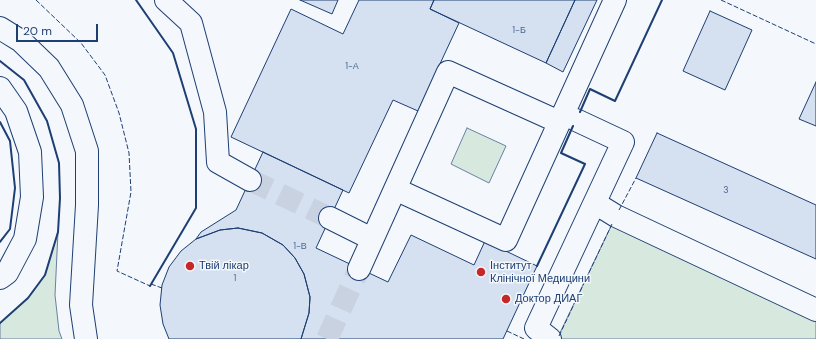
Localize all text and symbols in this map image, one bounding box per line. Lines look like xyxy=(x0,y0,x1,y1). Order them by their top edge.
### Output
scale bar xyxy=(18,16,100,42)
text: 20 m xyxy=(23,23,52,39)
house number: 1-Б xyxy=(512,26,526,36)
house number: 1-А xyxy=(345,62,359,72)
house number: 3 xyxy=(723,186,729,196)
house number: 1-В xyxy=(293,242,307,252)
place label: Твій лікар xyxy=(199,259,249,273)
place label: Інститут Клінічної Медицини xyxy=(490,259,590,285)
marker: Твій лікар xyxy=(184,260,196,272)
marker: Інститут Клінічної Медицини xyxy=(475,266,487,278)
house number: 1 xyxy=(234,274,236,284)
place label: Доктор ДИАГ xyxy=(515,292,582,306)
marker: Доктор ДИАГ xyxy=(500,293,512,305)

